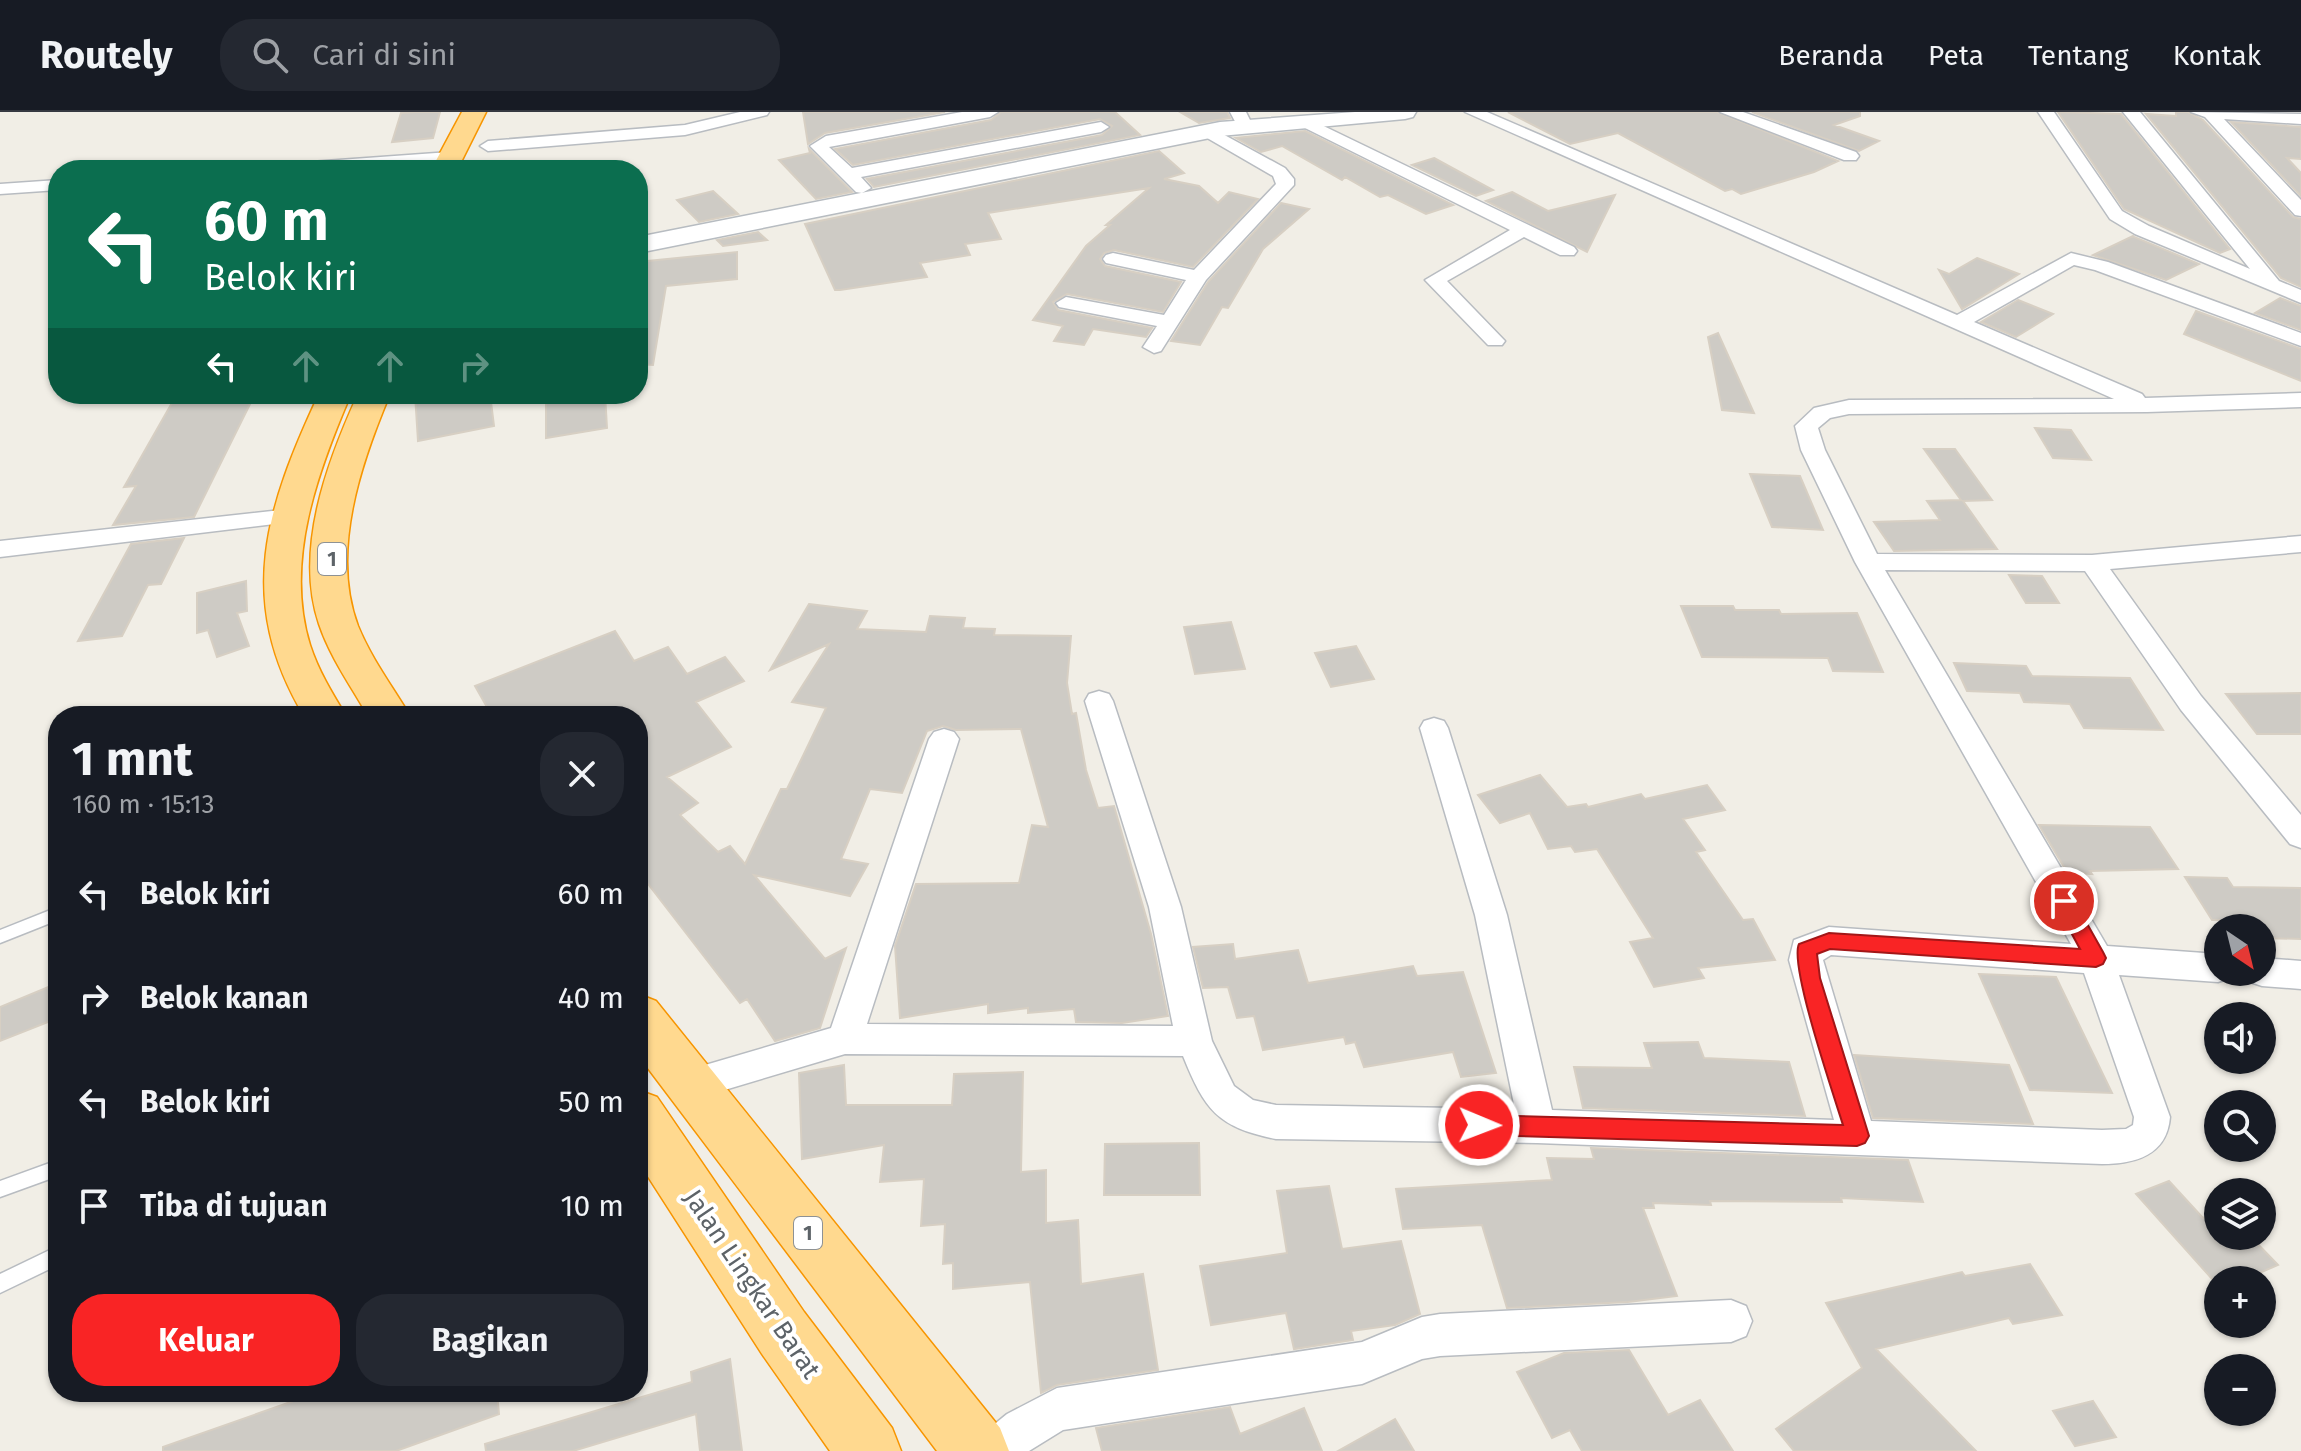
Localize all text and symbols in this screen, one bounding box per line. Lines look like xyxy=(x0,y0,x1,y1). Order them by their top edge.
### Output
search box xyxy=(220,19,780,91)
text: Routely xyxy=(40,32,172,78)
icon: search xyxy=(248,33,292,77)
text: Cari di sini xyxy=(312,37,456,73)
text: Beranda xyxy=(1778,39,1884,72)
text: Peta xyxy=(1928,39,1984,72)
text: Tentang xyxy=(2028,39,2129,72)
text: Kontak xyxy=(2173,39,2261,72)
text: 60 m xyxy=(204,188,329,255)
icon: left xyxy=(72,192,176,296)
text: Belok kiri xyxy=(204,256,358,300)
icon: left xyxy=(200,344,244,388)
icon: ahead xyxy=(284,344,328,388)
icon: ahead xyxy=(368,344,412,388)
icon: right xyxy=(452,344,496,388)
road number: 1 xyxy=(318,543,346,575)
text: 1 mnt xyxy=(72,730,192,788)
button: close xyxy=(540,732,624,816)
text: 160 m · 15:13 xyxy=(72,789,215,820)
pin xyxy=(2030,867,2098,935)
icon: left xyxy=(72,872,116,916)
text: Belok kiri xyxy=(140,876,271,912)
text: 60 m xyxy=(558,876,624,912)
icon: arrive xyxy=(2042,879,2086,923)
north arrow xyxy=(2204,914,2276,986)
map controls xyxy=(2204,914,2276,1426)
icon: right xyxy=(72,976,116,1020)
text: Belok kanan xyxy=(140,980,309,1016)
text: 40 m xyxy=(558,980,624,1016)
button: sound xyxy=(2204,1002,2276,1074)
icon: left xyxy=(72,1080,116,1124)
position arrow xyxy=(1437,1083,1521,1167)
text: Belok kiri xyxy=(140,1084,271,1120)
text: 50 m xyxy=(559,1084,624,1120)
button: search xyxy=(2204,1090,2276,1162)
button: layers xyxy=(2204,1178,2276,1250)
icon: arrive xyxy=(72,1184,116,1228)
street label: Jalan Lingkar Barat xyxy=(677,1184,827,1385)
text: Tiba di tujuan xyxy=(140,1188,327,1224)
text: 10 m xyxy=(561,1188,624,1224)
road number: 1 xyxy=(794,1217,822,1249)
button: + xyxy=(2204,1266,2276,1338)
button: Keluar xyxy=(72,1294,340,1386)
button: Bagikan xyxy=(356,1294,624,1386)
button: − xyxy=(2204,1354,2276,1426)

